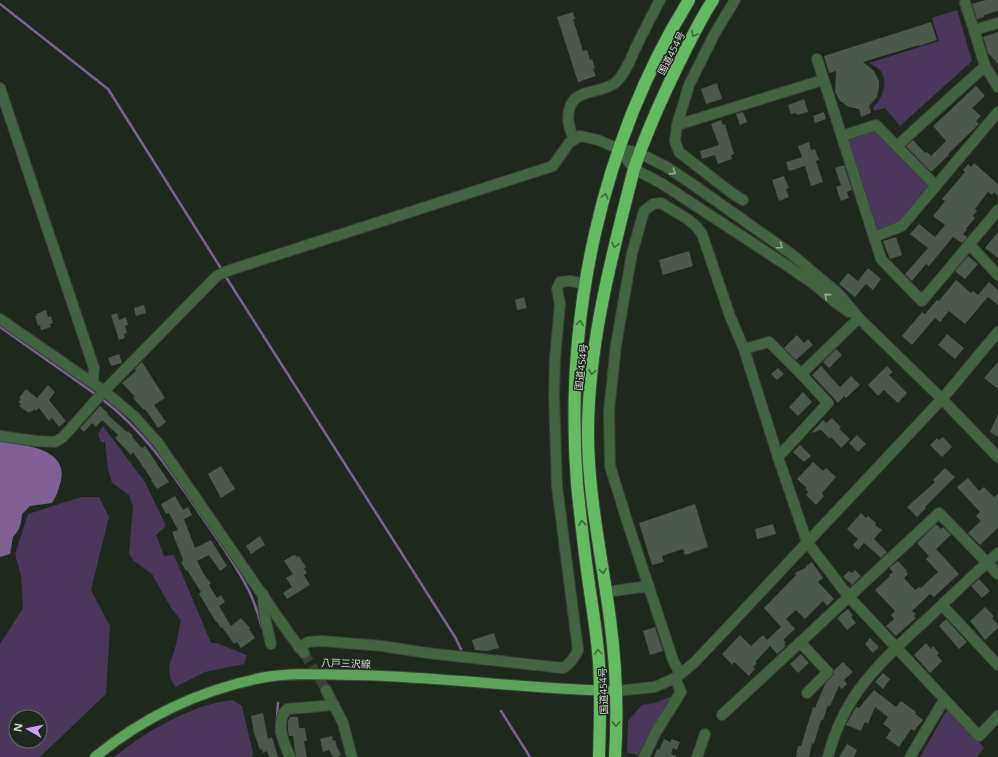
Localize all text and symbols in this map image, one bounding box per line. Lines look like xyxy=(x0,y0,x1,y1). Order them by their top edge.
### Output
street label: 国道454号 xyxy=(654,29,688,77)
one-way arrow xyxy=(691,30,698,37)
one-way arrow xyxy=(669,167,676,175)
one-way arrow xyxy=(600,193,608,199)
one-way arrow xyxy=(612,241,620,248)
one-way arrow xyxy=(776,241,783,249)
one-way arrow xyxy=(824,293,832,300)
one-way arrow xyxy=(575,320,584,326)
street label: 国道454号 xyxy=(571,343,591,391)
one-way arrow xyxy=(588,369,597,375)
one-way arrow xyxy=(577,520,586,526)
one-way arrow xyxy=(598,568,607,574)
one-way arrow xyxy=(594,649,603,655)
street label: 八戸三沢線 xyxy=(321,655,371,671)
street label: 国道454号 xyxy=(595,667,611,715)
north arrow xyxy=(8,709,48,749)
one-way arrow xyxy=(612,721,620,727)
text: N xyxy=(10,722,26,733)

